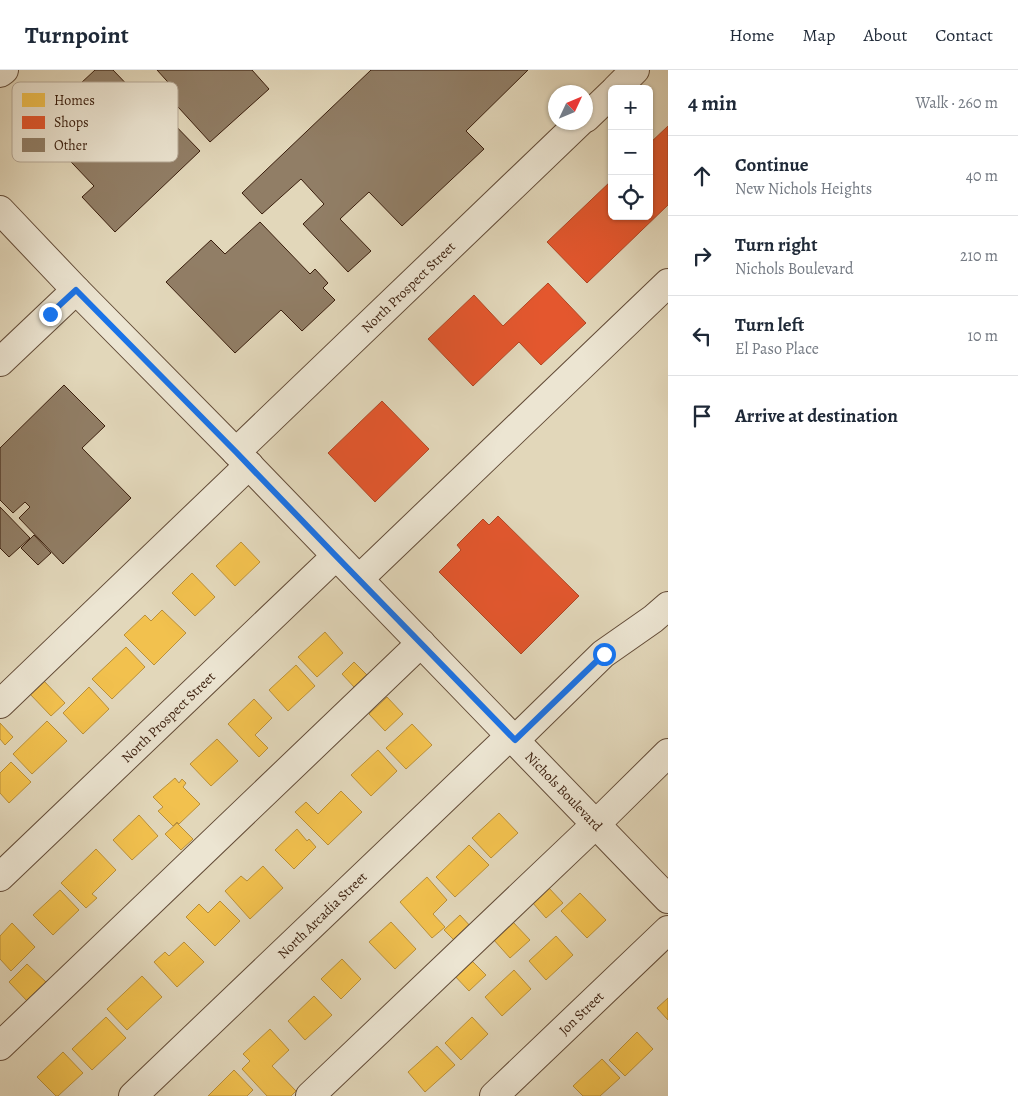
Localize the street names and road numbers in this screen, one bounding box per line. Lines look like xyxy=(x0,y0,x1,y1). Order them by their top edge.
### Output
street label: North Prospect Street xyxy=(357,237,460,337)
street label: North Prospect Street xyxy=(117,667,220,767)
street label: Nichols Boulevard xyxy=(521,747,607,836)
street label: North Arcadia Street xyxy=(273,867,372,963)
street label: Jon Street xyxy=(555,987,608,1040)

